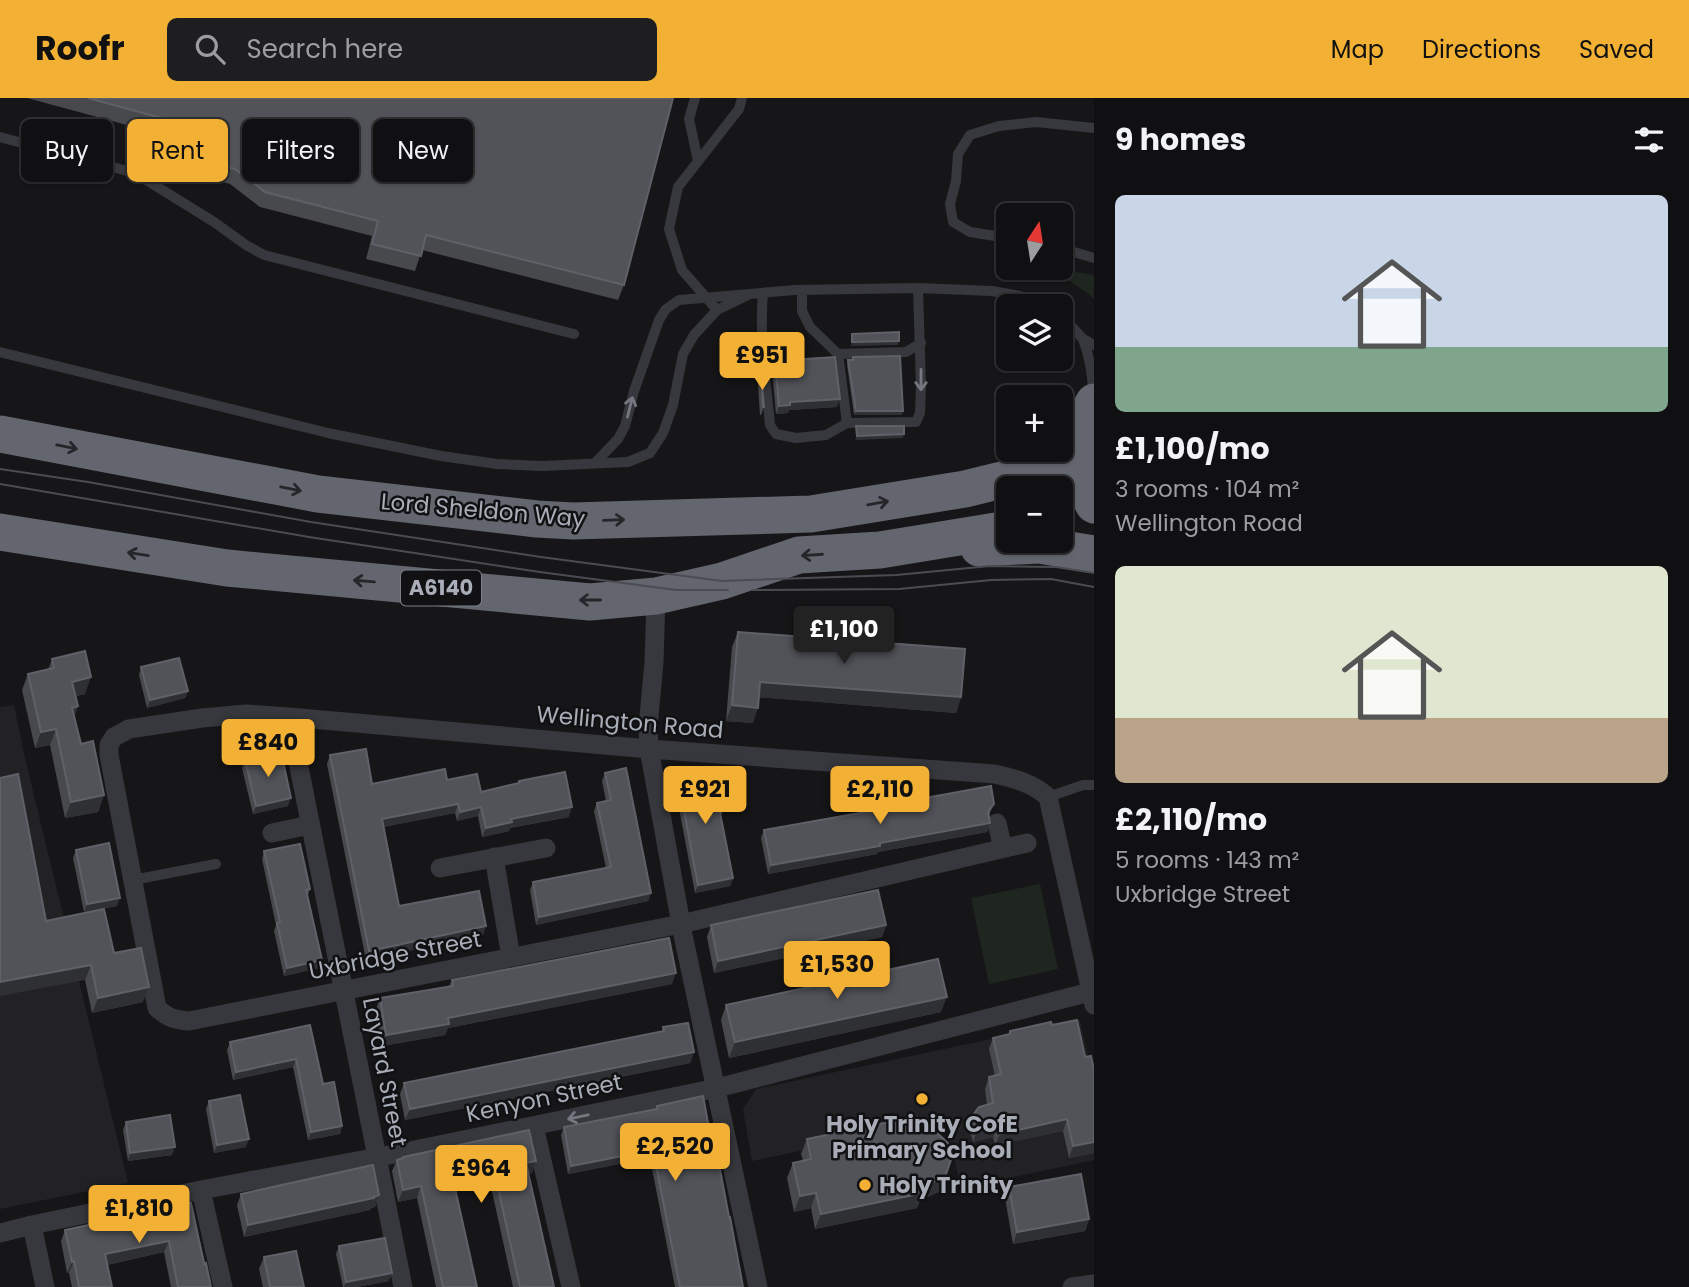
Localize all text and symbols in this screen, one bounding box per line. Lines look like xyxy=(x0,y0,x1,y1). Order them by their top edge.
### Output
search box xyxy=(167,18,657,81)
text: Roofr xyxy=(35,25,125,72)
icon: search xyxy=(191,30,229,68)
text: Search here xyxy=(247,31,403,67)
text: Map xyxy=(1331,33,1384,66)
text: Directions xyxy=(1422,33,1541,66)
text: Saved xyxy=(1579,33,1654,66)
text: 9 homes xyxy=(1115,118,1246,161)
chip: Buy xyxy=(21,119,113,182)
chip: Rent xyxy=(127,119,228,182)
chip: Filters xyxy=(242,119,359,182)
chip: New xyxy=(373,119,473,182)
icon: filters xyxy=(1630,121,1668,159)
north arrow xyxy=(996,203,1073,280)
map controls xyxy=(996,203,1073,553)
icon: home xyxy=(1329,241,1455,367)
button: layers xyxy=(996,294,1073,371)
pin: £951 xyxy=(721,332,803,392)
text: £951 xyxy=(736,339,789,371)
one-way arrow xyxy=(914,369,928,392)
button: + xyxy=(996,385,1073,462)
one-way arrow xyxy=(624,396,637,418)
text: £1,100/mo xyxy=(1115,427,1270,470)
one-way arrow xyxy=(55,441,78,454)
text: 3 rooms · 104 m² xyxy=(1115,473,1299,505)
button: − xyxy=(996,476,1073,553)
one-way arrow xyxy=(279,482,302,496)
street label: Lord Sheldon Way xyxy=(379,485,587,535)
one-way arrow xyxy=(867,496,889,509)
text: Wellington Road xyxy=(1115,507,1303,539)
one-way arrow xyxy=(602,513,625,526)
one-way arrow xyxy=(127,547,150,560)
one-way arrow xyxy=(800,548,823,561)
road number: A6140 xyxy=(401,570,481,606)
one-way arrow xyxy=(353,574,375,587)
one-way arrow xyxy=(579,593,602,607)
pin: £1,100 xyxy=(787,606,901,666)
icon: home xyxy=(1329,612,1455,738)
text: £1,100 xyxy=(809,613,879,645)
street label: Wellington Road xyxy=(535,698,725,746)
pin: £840 xyxy=(227,720,309,779)
text: £840 xyxy=(238,726,298,758)
pin: £921 xyxy=(664,766,746,826)
pin: £2,110 xyxy=(823,766,937,826)
text: £921 xyxy=(679,773,731,805)
text: £2,110 xyxy=(846,773,914,805)
text: £2,110/mo xyxy=(1115,798,1267,841)
text: 5 rooms · 143 m² xyxy=(1115,844,1299,876)
text: Uxbridge Street xyxy=(1115,878,1290,910)
street label: Uxbridge Street xyxy=(306,923,484,987)
pin: £1,530 xyxy=(780,942,894,1001)
text: £1,530 xyxy=(800,948,874,980)
street label: Layard Street xyxy=(355,995,415,1149)
street label: Kenyon Street xyxy=(463,1066,625,1130)
marker: Holy Trinity CofE Primary School xyxy=(914,1091,930,1107)
place label: Holy Trinity CofE Primary School xyxy=(826,1108,1018,1166)
one-way arrow xyxy=(567,1110,590,1124)
pin: £2,520 xyxy=(618,1124,732,1183)
text: £2,520 xyxy=(636,1130,714,1162)
pin: £964 xyxy=(440,1146,522,1205)
text: £964 xyxy=(451,1152,511,1184)
place label: Holy Trinity xyxy=(879,1169,1014,1201)
marker: Holy Trinity xyxy=(857,1177,873,1193)
pin: £1,810 xyxy=(82,1186,196,1245)
text: £1,810 xyxy=(104,1192,174,1224)

